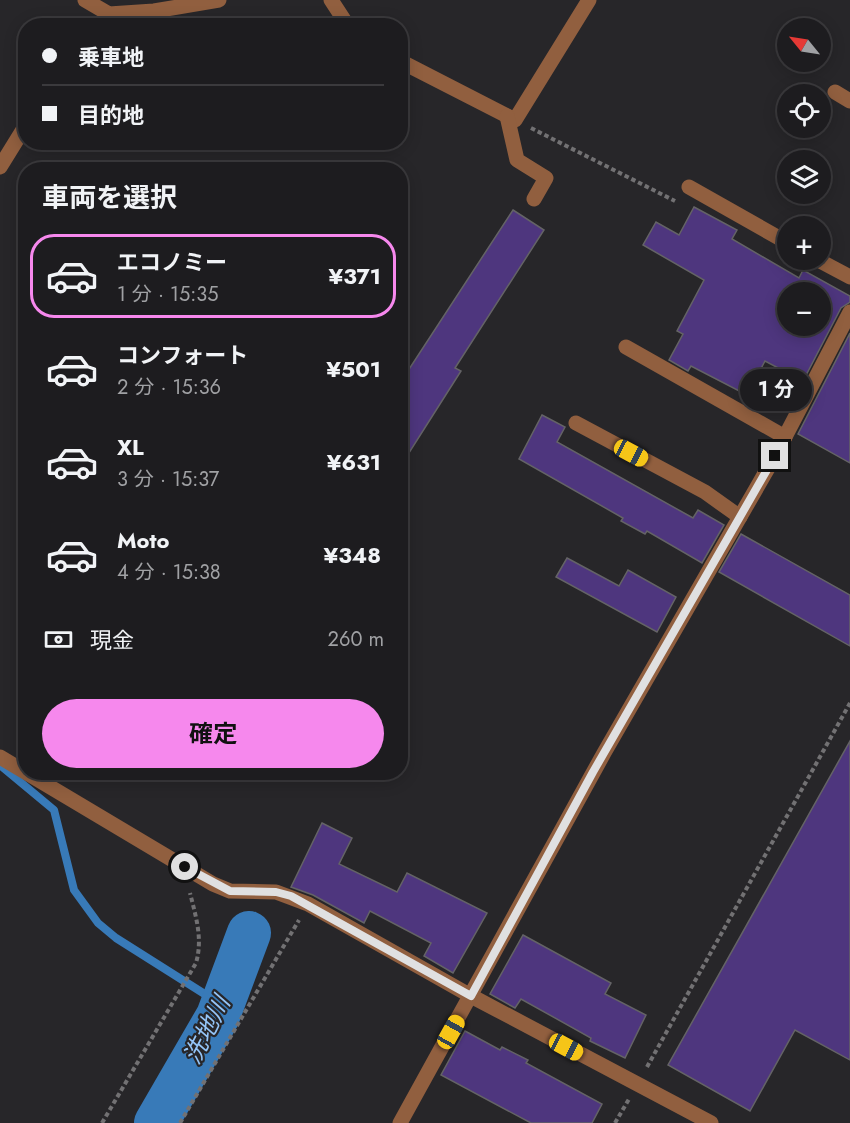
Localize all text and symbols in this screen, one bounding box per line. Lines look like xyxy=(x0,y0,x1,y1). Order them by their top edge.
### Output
north arrow xyxy=(777,18,831,72)
map controls xyxy=(777,18,831,336)
text: 乗車地 xyxy=(78,41,144,73)
button: locate xyxy=(777,84,831,138)
text: 目的地 xyxy=(78,99,144,131)
button: layers xyxy=(777,150,831,204)
text: 車両を選択 xyxy=(42,178,177,217)
button: + xyxy=(777,216,831,270)
text: エコノミー xyxy=(117,246,227,278)
icon: car xyxy=(45,249,99,303)
text: ¥371 xyxy=(328,260,381,292)
text: 1 分 · 15:35 xyxy=(117,280,218,309)
button: − xyxy=(777,282,831,336)
text: コンフォート xyxy=(117,339,248,371)
icon: car xyxy=(45,342,99,396)
text: ¥501 xyxy=(326,353,381,385)
callout: 1 分 xyxy=(739,369,811,411)
text: 2 分 · 15:36 xyxy=(117,373,221,402)
text: 1 分 xyxy=(758,375,794,404)
text: XL xyxy=(117,431,144,463)
icon: car xyxy=(45,435,99,489)
car xyxy=(611,437,651,469)
route end xyxy=(761,442,788,469)
text: ¥631 xyxy=(327,446,381,478)
text: 3 分 · 15:37 xyxy=(117,465,219,494)
text: Moto xyxy=(117,524,170,556)
icon: car xyxy=(45,528,99,582)
text: ¥348 xyxy=(323,539,381,571)
text: 4 分 · 15:38 xyxy=(117,558,221,587)
icon: cash xyxy=(42,623,75,656)
text: 現金 xyxy=(90,624,134,656)
text: 260 m xyxy=(328,625,384,654)
button: 確定 xyxy=(42,699,384,768)
route start xyxy=(171,853,198,880)
water label: 洗地川 xyxy=(175,987,240,1070)
car xyxy=(434,1012,468,1052)
car xyxy=(546,1031,586,1063)

